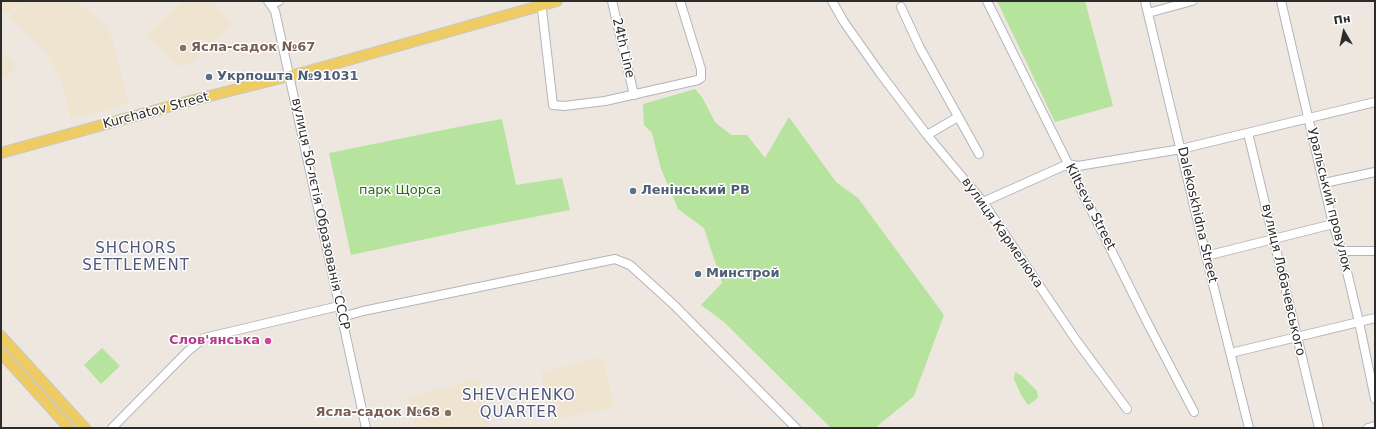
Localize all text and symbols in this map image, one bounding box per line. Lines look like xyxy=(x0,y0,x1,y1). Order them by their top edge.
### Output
north arrow xyxy=(1324,12,1364,52)
text: Пн xyxy=(1333,12,1351,27)
street label: 24th Line xyxy=(609,16,637,80)
place label: Ясла-садок №67 xyxy=(191,40,315,56)
marker: Ясла-садок №67 xyxy=(178,43,188,53)
place label: Укрпошта №91031 xyxy=(217,69,359,85)
marker: Укрпошта №91031 xyxy=(204,72,214,82)
street label: Kurchatov Street xyxy=(101,89,211,133)
street label: вулиця 50-лєтія Образованія СССР xyxy=(288,97,352,331)
street label: Уральський провулок xyxy=(1304,126,1354,274)
street label: Dalekoskhidna Street xyxy=(1174,146,1220,284)
street label: Kiltseva Street xyxy=(1062,161,1118,253)
street label: вулиця Кармелюка xyxy=(958,175,1046,291)
park label: парк Щорса xyxy=(359,183,441,199)
place label: Ленінський РВ xyxy=(641,183,750,199)
marker: Ленінський РВ xyxy=(628,186,638,196)
street label: вулиця Лобачевського xyxy=(1258,203,1308,357)
district label: SHCHORS SETTLEMENT xyxy=(82,240,190,275)
place label: Минстрой xyxy=(706,266,780,282)
marker: Минстрой xyxy=(693,269,703,279)
place label: Слов'янська xyxy=(169,333,260,349)
marker: Слов'янська xyxy=(263,336,273,346)
district label: SHEVCHENKO QUARTER xyxy=(462,387,576,422)
place label: Ясла-садок №68 xyxy=(316,405,440,421)
marker: Ясла-садок №68 xyxy=(443,408,453,418)

